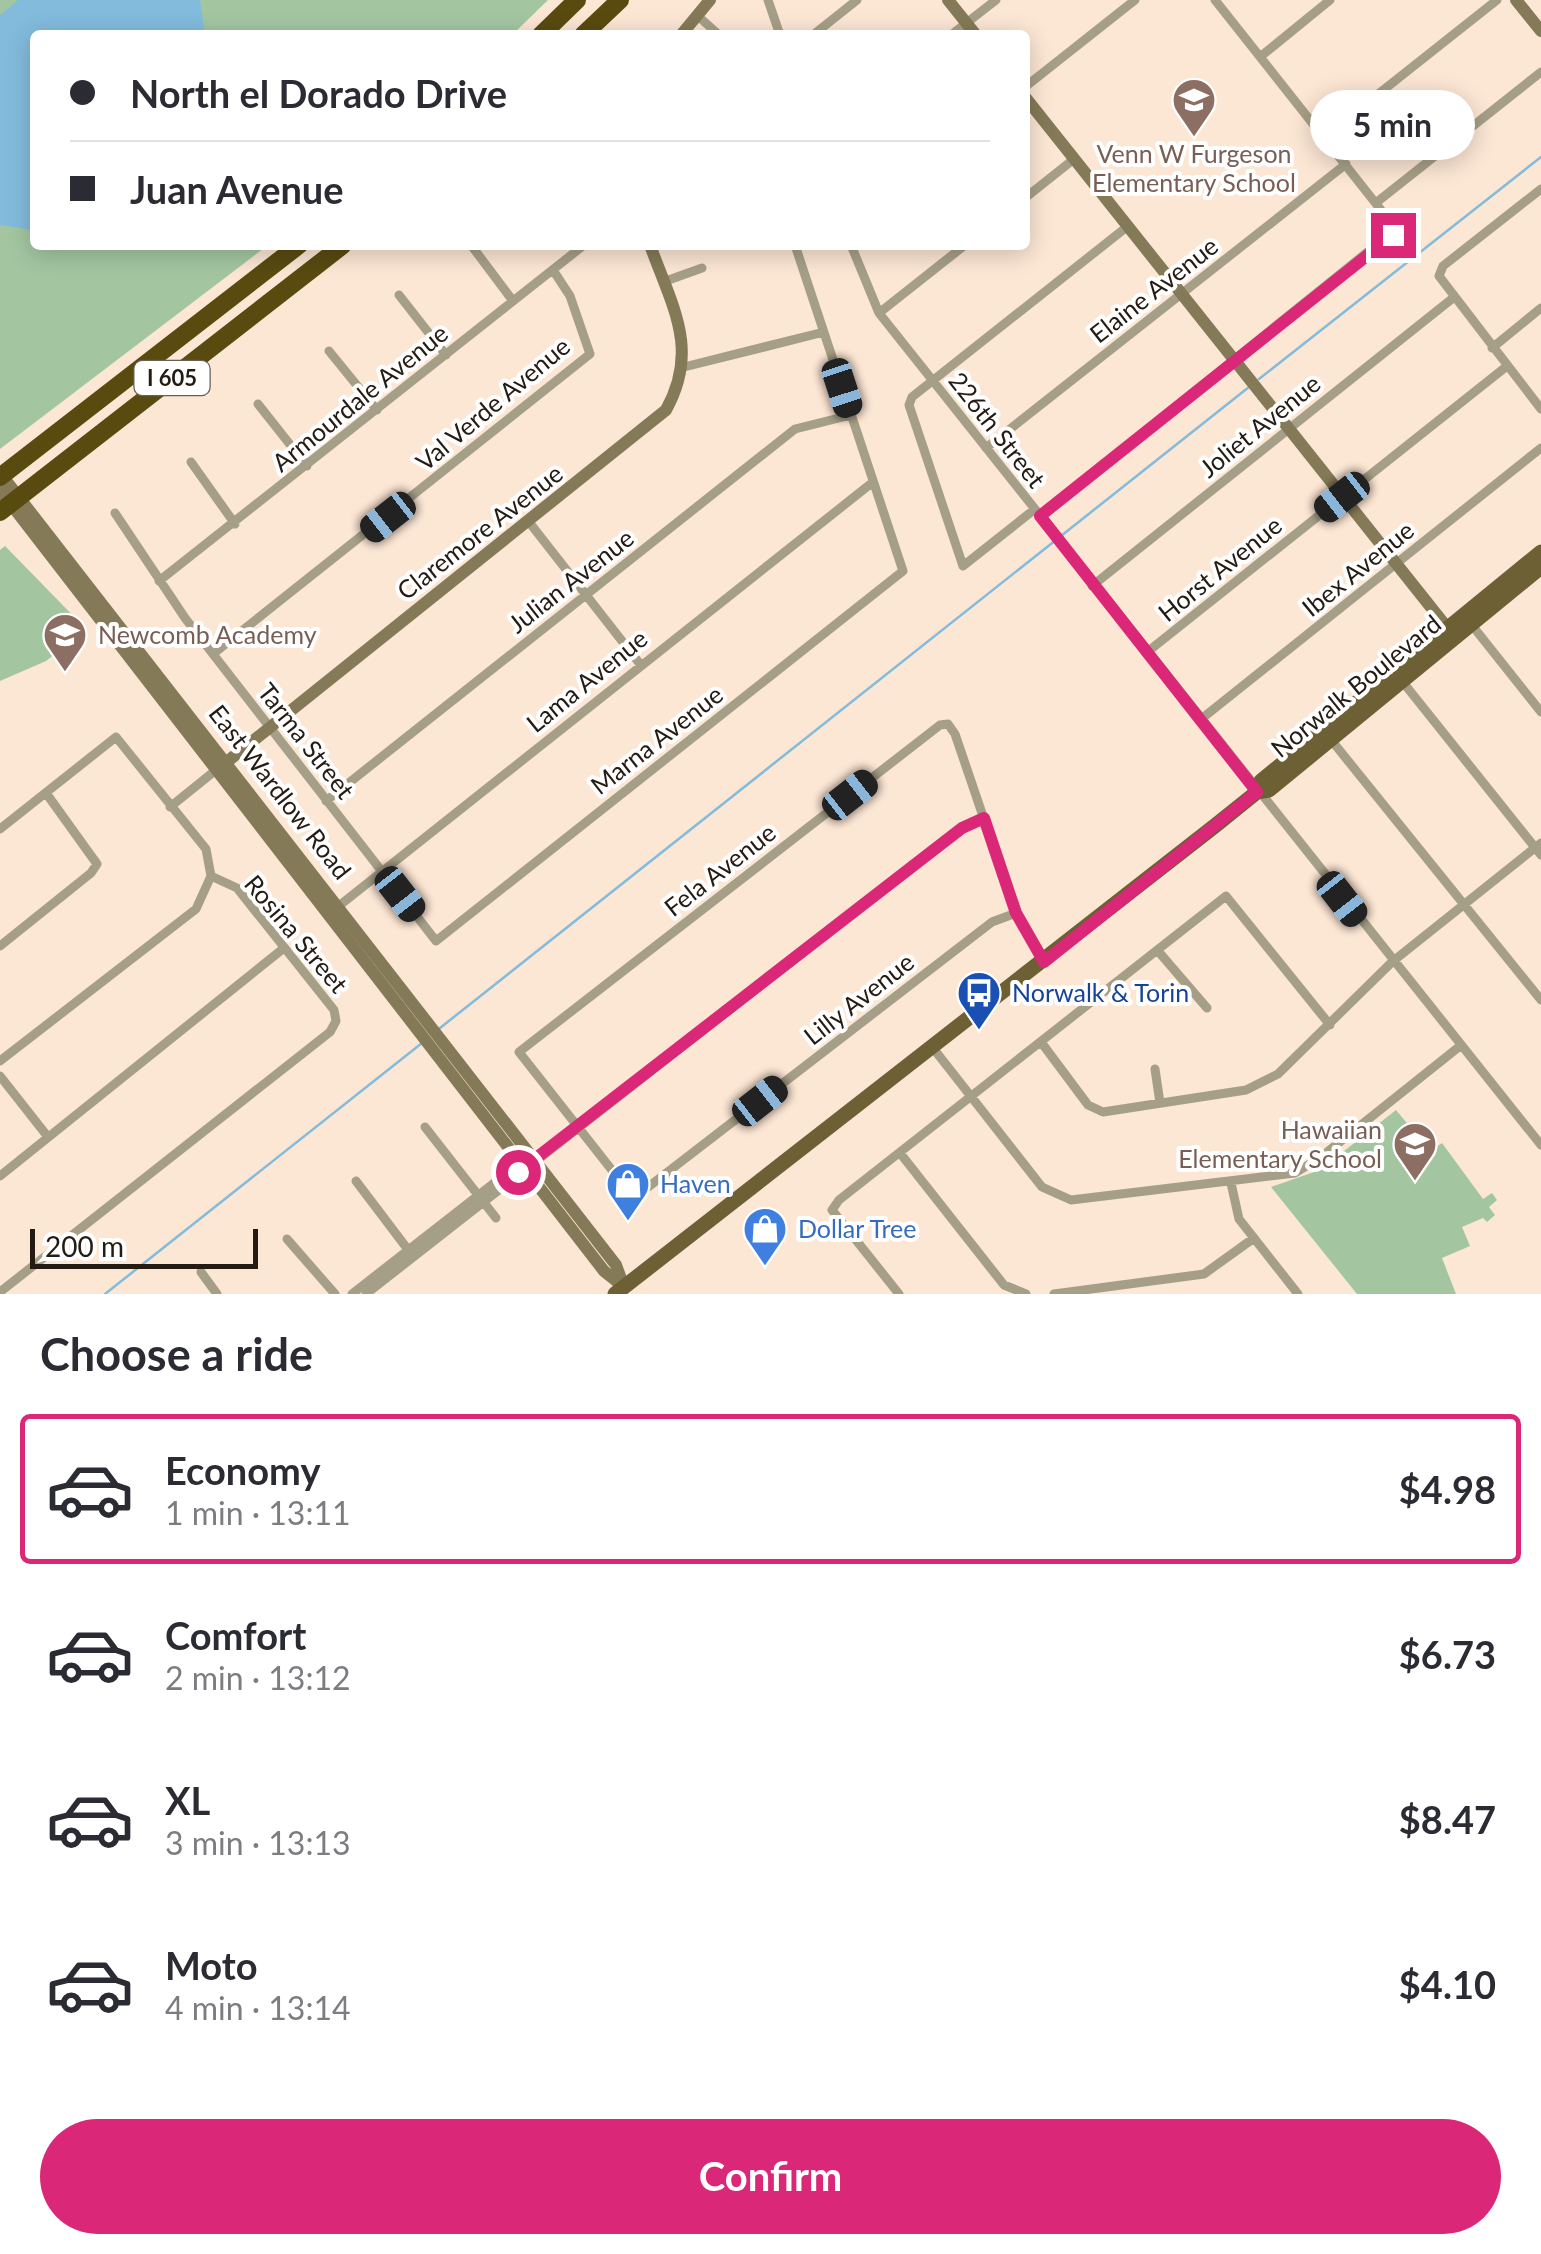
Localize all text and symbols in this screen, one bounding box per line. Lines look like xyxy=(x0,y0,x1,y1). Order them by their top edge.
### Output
text: North el Dorado Drive xyxy=(130,70,507,116)
school or university icon: Venn W Furgeson Elementary School xyxy=(1171,77,1217,138)
callout: 5 min xyxy=(1310,90,1476,160)
text: 5 min xyxy=(1353,105,1432,144)
place label: Venn W Furgeson Elementary School xyxy=(1092,138,1296,197)
text: Juan Avenue xyxy=(130,166,344,212)
route end xyxy=(1371,213,1416,258)
street label: Elaine Avenue xyxy=(1083,230,1223,348)
street label: Armourdale Avenue xyxy=(266,317,453,477)
street label: Val Verde Avenue xyxy=(409,330,575,476)
car xyxy=(818,355,866,421)
road number: I 605 xyxy=(134,361,210,395)
street label: 226th Street xyxy=(943,366,1052,493)
street label: Joliet Avenue xyxy=(1193,367,1326,483)
street label: Claremore Avenue xyxy=(391,457,568,605)
car xyxy=(1309,467,1375,527)
car xyxy=(355,487,421,547)
street label: Horst Avenue xyxy=(1152,509,1287,627)
street label: Ibex Avenue xyxy=(1296,514,1419,622)
street label: Julian Avenue xyxy=(502,522,639,638)
street label: Norwalk Boulevard xyxy=(1265,608,1446,763)
school or university icon: Newcomb Academy xyxy=(42,612,88,673)
place label: Newcomb Academy xyxy=(98,619,317,649)
street label: Lama Avenue xyxy=(520,622,653,738)
street label: Tarma Street xyxy=(252,677,361,804)
street label: Marna Avenue xyxy=(584,678,728,800)
street label: East Wardlow Road xyxy=(203,698,358,885)
car xyxy=(817,765,883,825)
street label: Fela Avenue xyxy=(658,816,781,922)
car xyxy=(370,861,430,927)
car xyxy=(1312,866,1372,932)
street label: Rosina Street xyxy=(239,868,355,998)
street label: Lilly Avenue xyxy=(797,946,919,1050)
bus stop icon: Norwalk & Torin xyxy=(956,970,1002,1031)
place label: Norwalk & Torin xyxy=(1012,977,1189,1007)
car xyxy=(727,1071,793,1131)
place label: Hawaiian Elementary School xyxy=(1178,1114,1382,1173)
school or university icon: Hawaiian Elementary School xyxy=(1392,1121,1438,1182)
route start xyxy=(496,1150,541,1195)
shop icon: Haven xyxy=(605,1161,651,1222)
place label: Haven xyxy=(660,1168,731,1198)
shop icon: Dollar Tree xyxy=(742,1206,788,1267)
place label: Dollar Tree xyxy=(798,1213,916,1243)
scale bar xyxy=(30,1224,258,1268)
text: 200 m xyxy=(45,1229,124,1263)
text: Choose a ride xyxy=(40,1327,313,1381)
icon: car xyxy=(45,1444,135,1534)
text: Economy xyxy=(165,1447,320,1493)
text: $4.98 xyxy=(1399,1466,1496,1512)
text: 1 min · 13:11 xyxy=(165,1493,351,1532)
icon: car xyxy=(45,1609,135,1699)
text: Comfort xyxy=(165,1612,306,1658)
text: $6.73 xyxy=(1399,1631,1496,1677)
text: 2 min · 13:12 xyxy=(165,1658,351,1697)
icon: car xyxy=(45,1774,135,1864)
text: XL xyxy=(165,1777,210,1823)
text: $8.47 xyxy=(1399,1796,1496,1842)
text: 3 min · 13:13 xyxy=(165,1823,351,1862)
icon: car xyxy=(45,1939,135,2029)
text: Moto xyxy=(165,1942,258,1988)
text: $4.10 xyxy=(1399,1961,1496,2007)
text: 4 min · 13:14 xyxy=(165,1988,351,2027)
button: Confirm xyxy=(40,2119,1501,2234)

